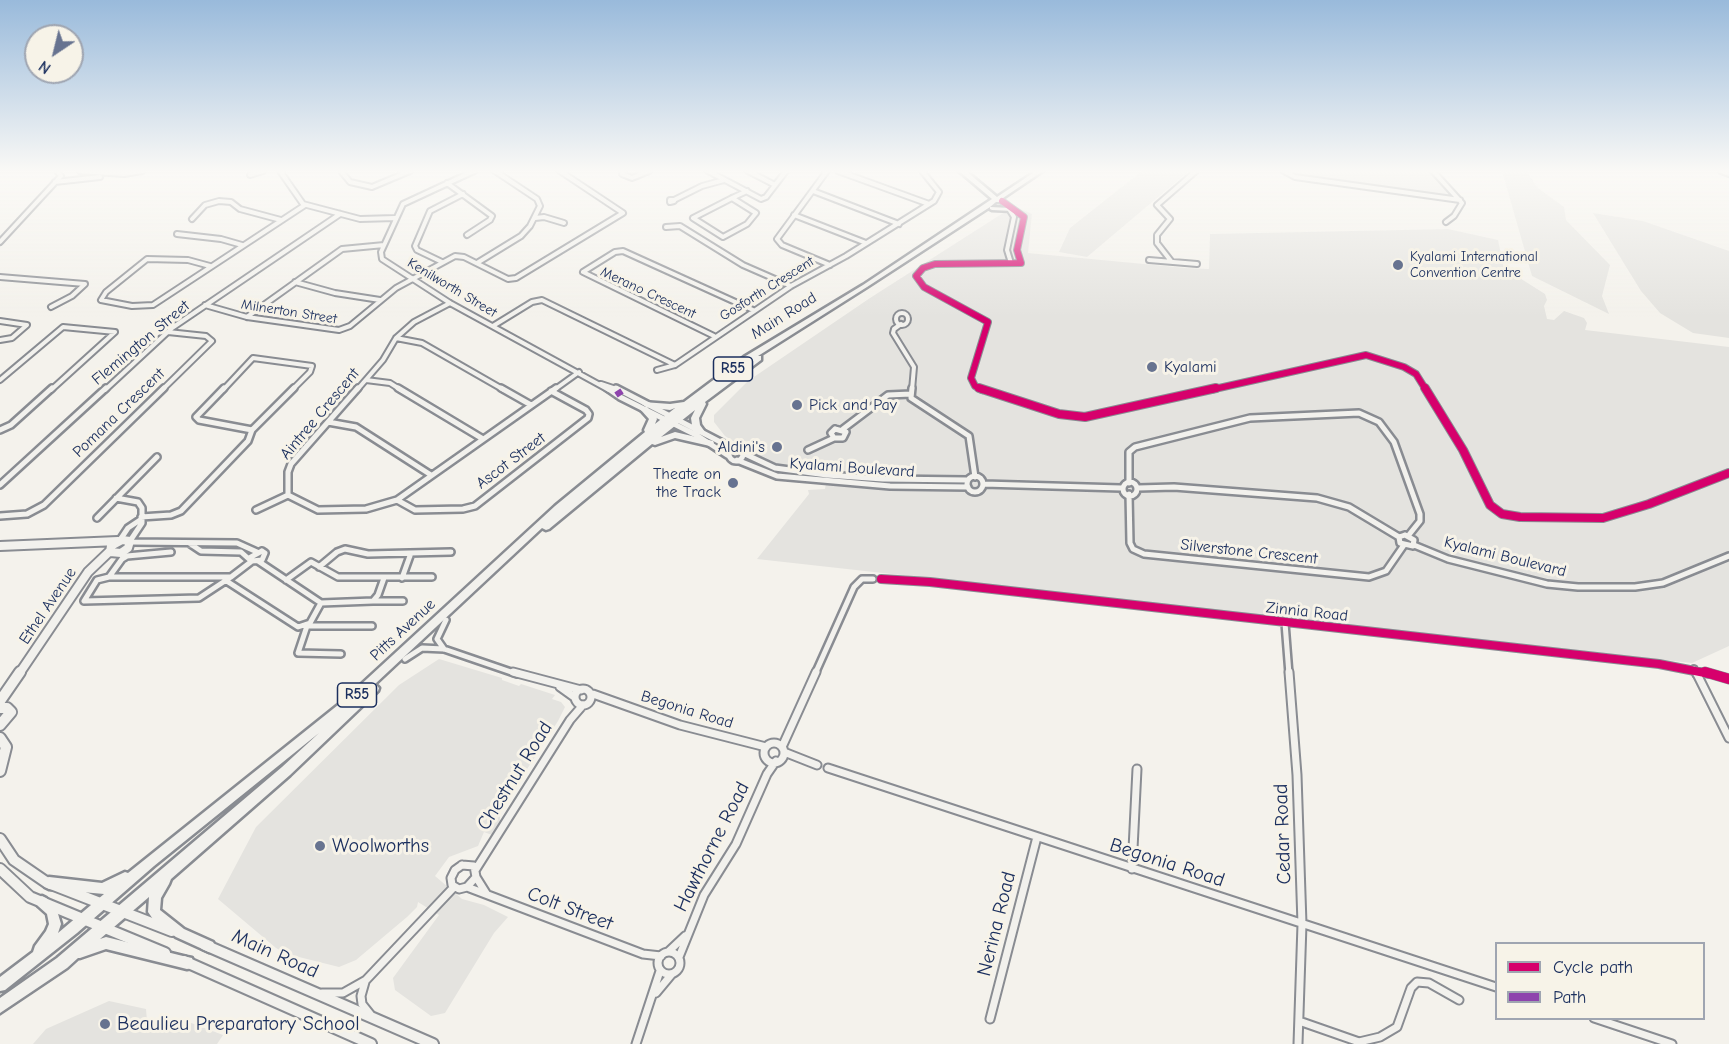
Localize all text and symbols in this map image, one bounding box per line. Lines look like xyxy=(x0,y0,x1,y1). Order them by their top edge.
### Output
north arrow xyxy=(24,24,84,84)
text: N xyxy=(35,57,54,77)
place label: Kyalami International Convention Centre xyxy=(1410,249,1538,282)
street label: Gosforth Crescent xyxy=(717,253,817,325)
street label: Kenilworth Street xyxy=(404,255,500,321)
marker: Kyalami International Convention Centre xyxy=(1391,258,1405,272)
street label: Merano Crescent xyxy=(598,264,698,322)
street label: Main Road xyxy=(748,288,820,344)
street label: Milnerton Street xyxy=(240,296,338,328)
street label: Flemington Street xyxy=(88,297,194,389)
road number: R55 xyxy=(714,357,752,381)
place label: Kyalami xyxy=(1164,357,1217,377)
marker: Kyalami xyxy=(1145,360,1159,374)
street label: Pomana Crescent xyxy=(69,364,169,462)
street label: Aintree Crescent xyxy=(276,364,364,464)
place label: Pick and Pay xyxy=(809,395,897,415)
marker: Pick and Pay xyxy=(790,398,804,412)
street label: Ascot Street xyxy=(473,429,549,493)
place label: Aldini's xyxy=(718,437,765,457)
marker: Aldini's xyxy=(770,440,784,454)
street label: Kyalami Boulevard xyxy=(789,454,915,482)
place label: Theate on the Track xyxy=(653,464,721,502)
marker: Theate on the Track xyxy=(726,476,740,490)
street label: Kyalami Boulevard xyxy=(1442,533,1568,581)
street label: Silverstone Crescent xyxy=(1179,535,1319,569)
street label: Ethel Avenue xyxy=(15,564,81,648)
street label: Pitts Avenue xyxy=(366,595,440,665)
street label: Zinnia Road xyxy=(1265,598,1349,626)
road number: R55 xyxy=(338,683,376,707)
street label: Begonia Road xyxy=(639,687,735,733)
street label: Chestnut Road xyxy=(472,717,558,835)
street label: Hawthorne Road xyxy=(669,778,755,916)
street label: Cedar Road xyxy=(1269,783,1297,885)
street label: Begonia Road xyxy=(1107,833,1227,893)
place label: Woolworths xyxy=(332,834,429,858)
marker: Woolworths xyxy=(313,839,327,853)
street label: Nerina Road xyxy=(972,869,1022,979)
street label: Colt Street xyxy=(524,882,616,936)
street label: Main Road xyxy=(228,924,322,984)
legend xyxy=(1495,942,1705,1020)
text: Cycle path xyxy=(1553,957,1633,978)
text: Path xyxy=(1553,987,1586,1008)
place label: Beaulieu Preparatory School xyxy=(117,1012,360,1036)
marker: Beaulieu Preparatory School xyxy=(98,1017,112,1031)

